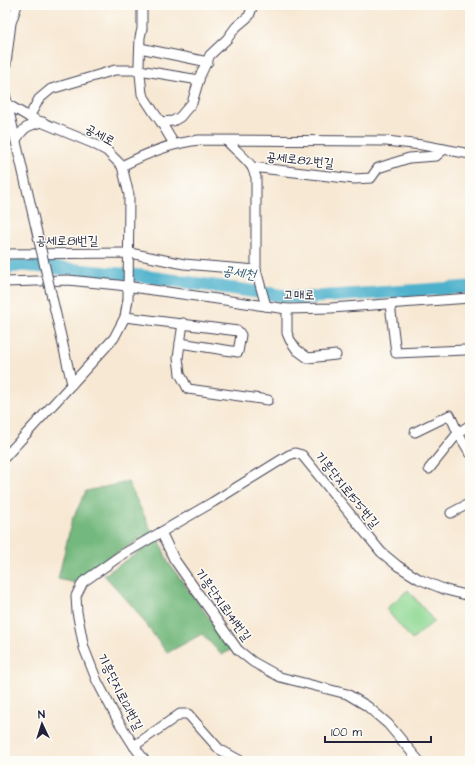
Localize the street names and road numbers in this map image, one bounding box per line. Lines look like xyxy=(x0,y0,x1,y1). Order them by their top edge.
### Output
street label: 공세로 xyxy=(82,120,118,150)
street label: 공세로82번길 xyxy=(265,147,335,173)
street label: 공세로81번길 xyxy=(36,232,98,250)
street label: 고매로 xyxy=(283,286,315,304)
street label: 기흥단지로155번길 xyxy=(311,448,383,532)
street label: 기흥단지로141번길 xyxy=(191,565,255,645)
street label: 기흥단지로121번길 xyxy=(93,650,147,734)

